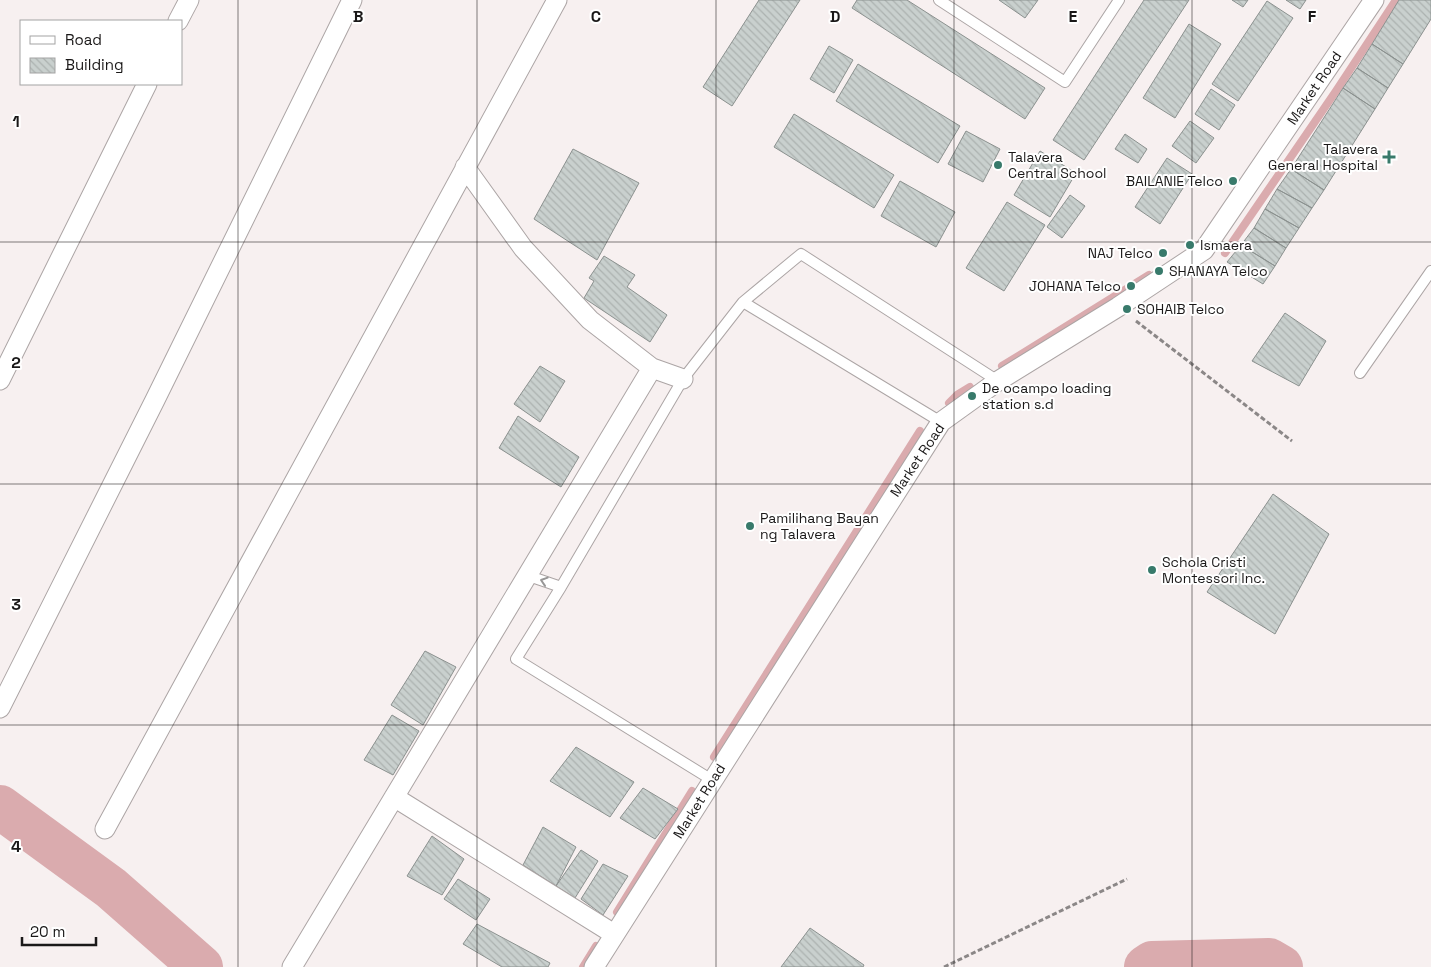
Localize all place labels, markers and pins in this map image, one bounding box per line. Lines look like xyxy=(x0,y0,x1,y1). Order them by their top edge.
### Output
place label: Talavera General Hospital xyxy=(1268,140,1378,174)
place label: Talavera Central School xyxy=(1008,148,1106,182)
marker: Talavera General Hospital xyxy=(1382,150,1396,164)
marker: Talavera Central School xyxy=(992,159,1004,171)
place label: BAILANIE Telco xyxy=(1126,172,1223,190)
marker: BAILANIE Telco xyxy=(1227,175,1239,187)
place label: Ismaera xyxy=(1200,236,1252,254)
marker: Ismaera xyxy=(1184,239,1196,251)
place label: NAJ Telco xyxy=(1088,244,1153,262)
marker: NAJ Telco xyxy=(1157,247,1169,259)
place label: SHANAYA Telco xyxy=(1169,262,1268,280)
marker: SHANAYA Telco xyxy=(1153,265,1165,277)
place label: JOHANA Telco xyxy=(1029,277,1121,295)
marker: JOHANA Telco xyxy=(1125,280,1137,292)
place label: SOHAIB Telco xyxy=(1137,300,1224,318)
marker: SOHAIB Telco xyxy=(1121,303,1133,315)
place label: De ocampo loading station s.d xyxy=(982,379,1112,413)
marker: De ocampo loading station s.d xyxy=(966,390,978,402)
place label: Pamilihang Bayan ng Talavera xyxy=(760,509,879,543)
marker: Pamilihang Bayan ng Talavera xyxy=(744,520,756,532)
place label: Schola Cristi Montessori Inc. xyxy=(1162,553,1265,587)
marker: Schola Cristi Montessori Inc. xyxy=(1146,564,1158,576)

